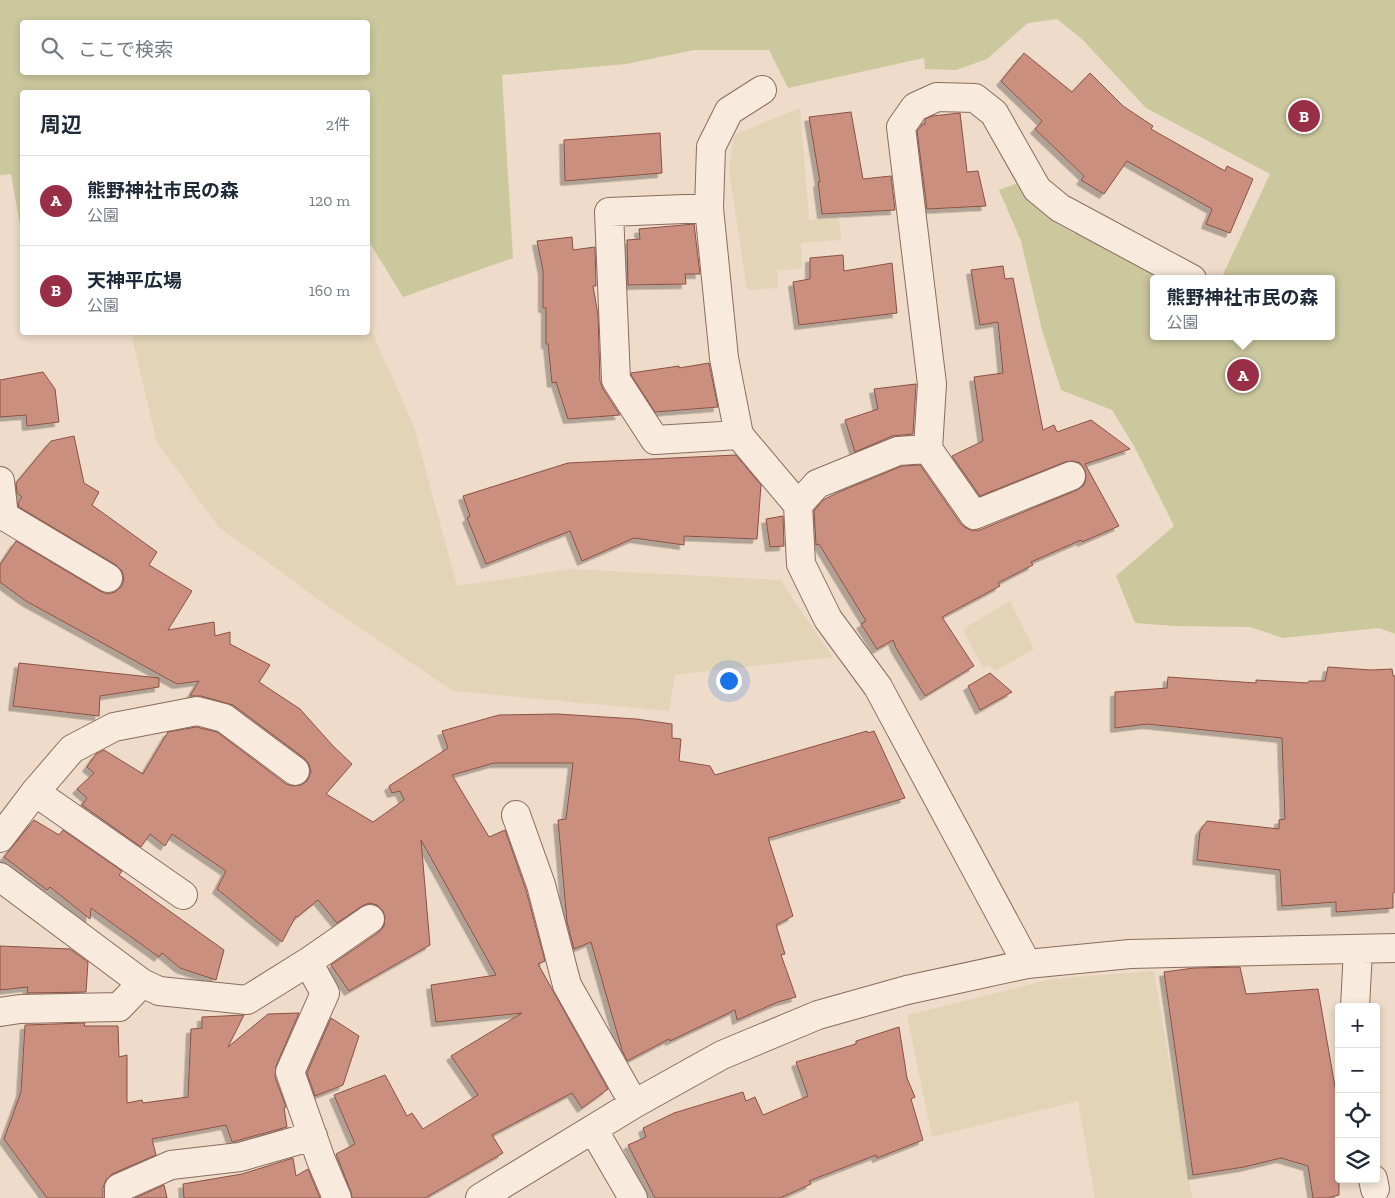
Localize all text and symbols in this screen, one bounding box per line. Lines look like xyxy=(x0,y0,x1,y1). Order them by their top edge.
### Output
search box xyxy=(20,20,370,75)
icon: search xyxy=(38,34,66,62)
text: ここで検索 xyxy=(78,38,173,61)
pin: B xyxy=(1288,97,1320,135)
text: 周辺 xyxy=(40,112,82,137)
text: 2件 xyxy=(326,115,350,134)
text: 熊野神社市民の森 xyxy=(87,179,239,202)
text: A xyxy=(51,191,62,210)
text: 120 m xyxy=(309,191,350,210)
text: 公園 xyxy=(87,206,119,225)
text: 天神平広場 xyxy=(87,269,182,292)
popup xyxy=(1150,275,1335,340)
text: B xyxy=(51,281,61,300)
text: 160 m xyxy=(309,281,350,300)
text: 熊野神社市民の森 xyxy=(1166,286,1319,309)
text: 公園 xyxy=(87,296,119,315)
text: 公園 xyxy=(1166,313,1199,332)
pin: A xyxy=(1227,356,1259,394)
your location xyxy=(716,668,742,694)
map controls xyxy=(1335,1003,1380,1183)
button: + xyxy=(1335,1003,1380,1048)
button: − xyxy=(1335,1048,1380,1093)
button: locate xyxy=(1335,1093,1380,1138)
button: layers xyxy=(1335,1138,1380,1183)

